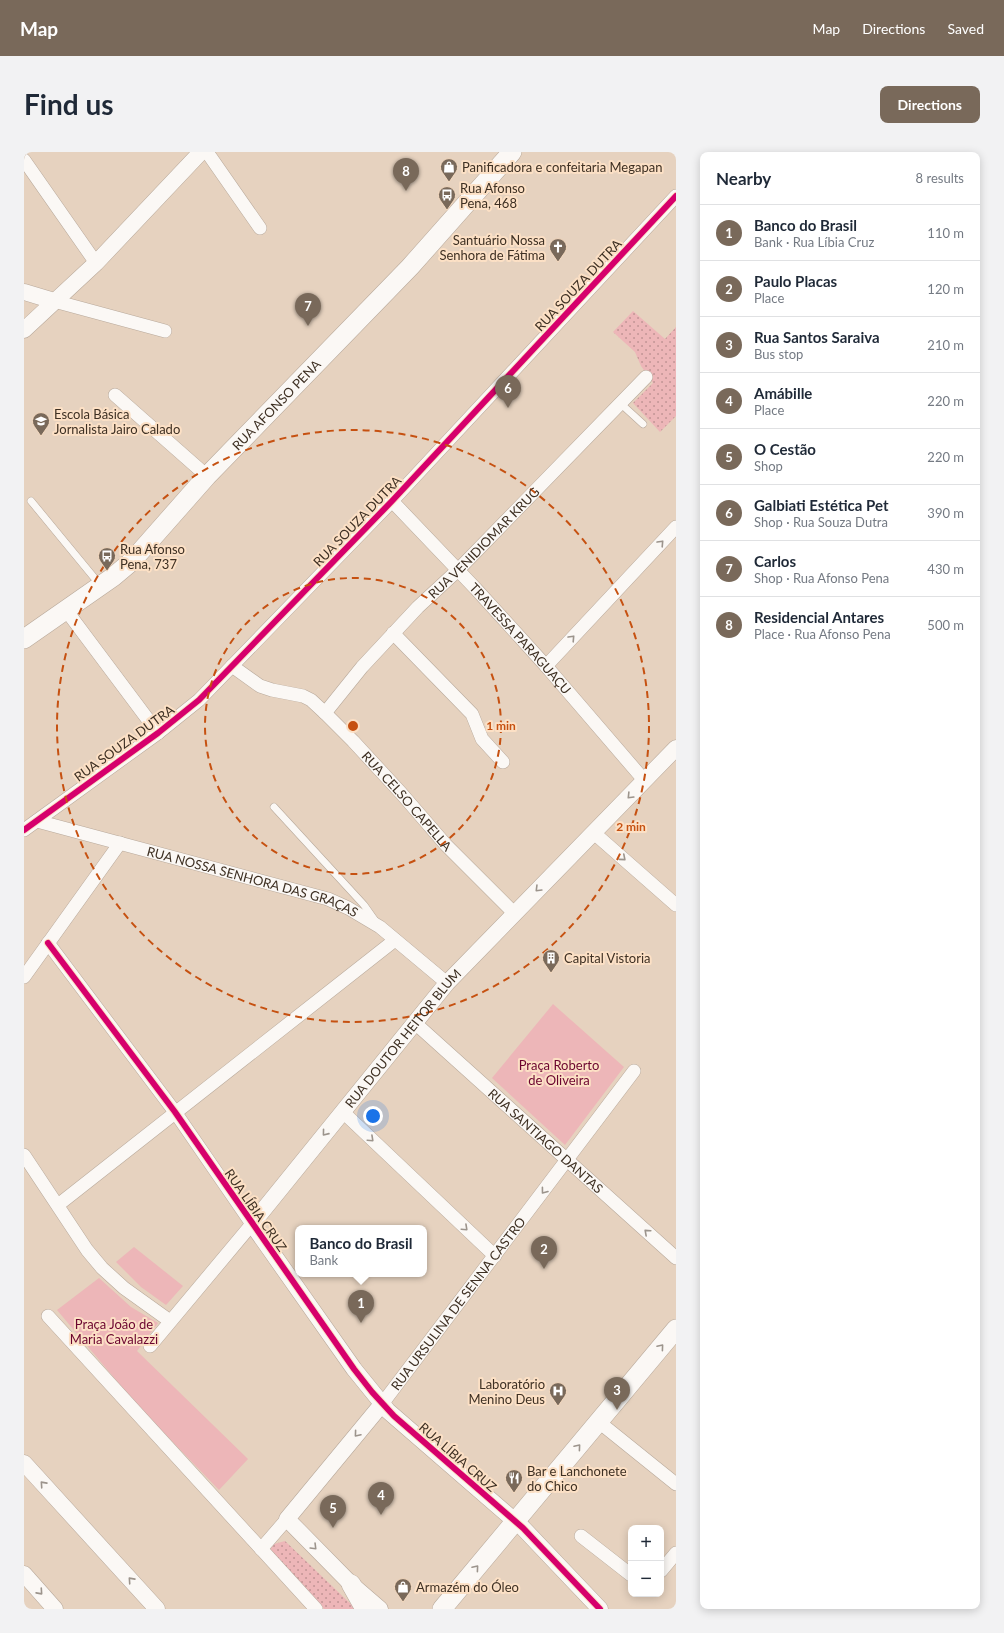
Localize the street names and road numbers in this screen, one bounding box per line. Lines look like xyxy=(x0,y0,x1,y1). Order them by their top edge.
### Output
street label: RUA SOUZA DUTRA xyxy=(531,236,625,334)
street label: RUA AFONSO PENA xyxy=(229,356,324,453)
street label: RUA SOUZA DUTRA xyxy=(310,472,404,570)
street label: RUA VENIDIOMAR KRUG xyxy=(425,484,542,602)
street label: TRAVESSA PARAGUAÇU xyxy=(466,579,575,697)
street label: RUA SOUZA DUTRA xyxy=(71,701,177,785)
street label: RUA CELSO CAPELLA xyxy=(359,748,455,854)
street label: RUA NOSSA SENHORA DAS GRAÇAS xyxy=(145,843,361,920)
street label: RUA DOUTOR HEITOR BLUM xyxy=(341,965,464,1111)
street label: RUA SANTIAGO DANTAS xyxy=(485,1085,607,1197)
street label: RUA LÍBIA CRUZ xyxy=(222,1166,291,1255)
street label: RUA URSULINA DE SENNA CASTRO xyxy=(387,1214,529,1393)
street label: RUA LÍBIA CRUZ xyxy=(416,1419,500,1495)

